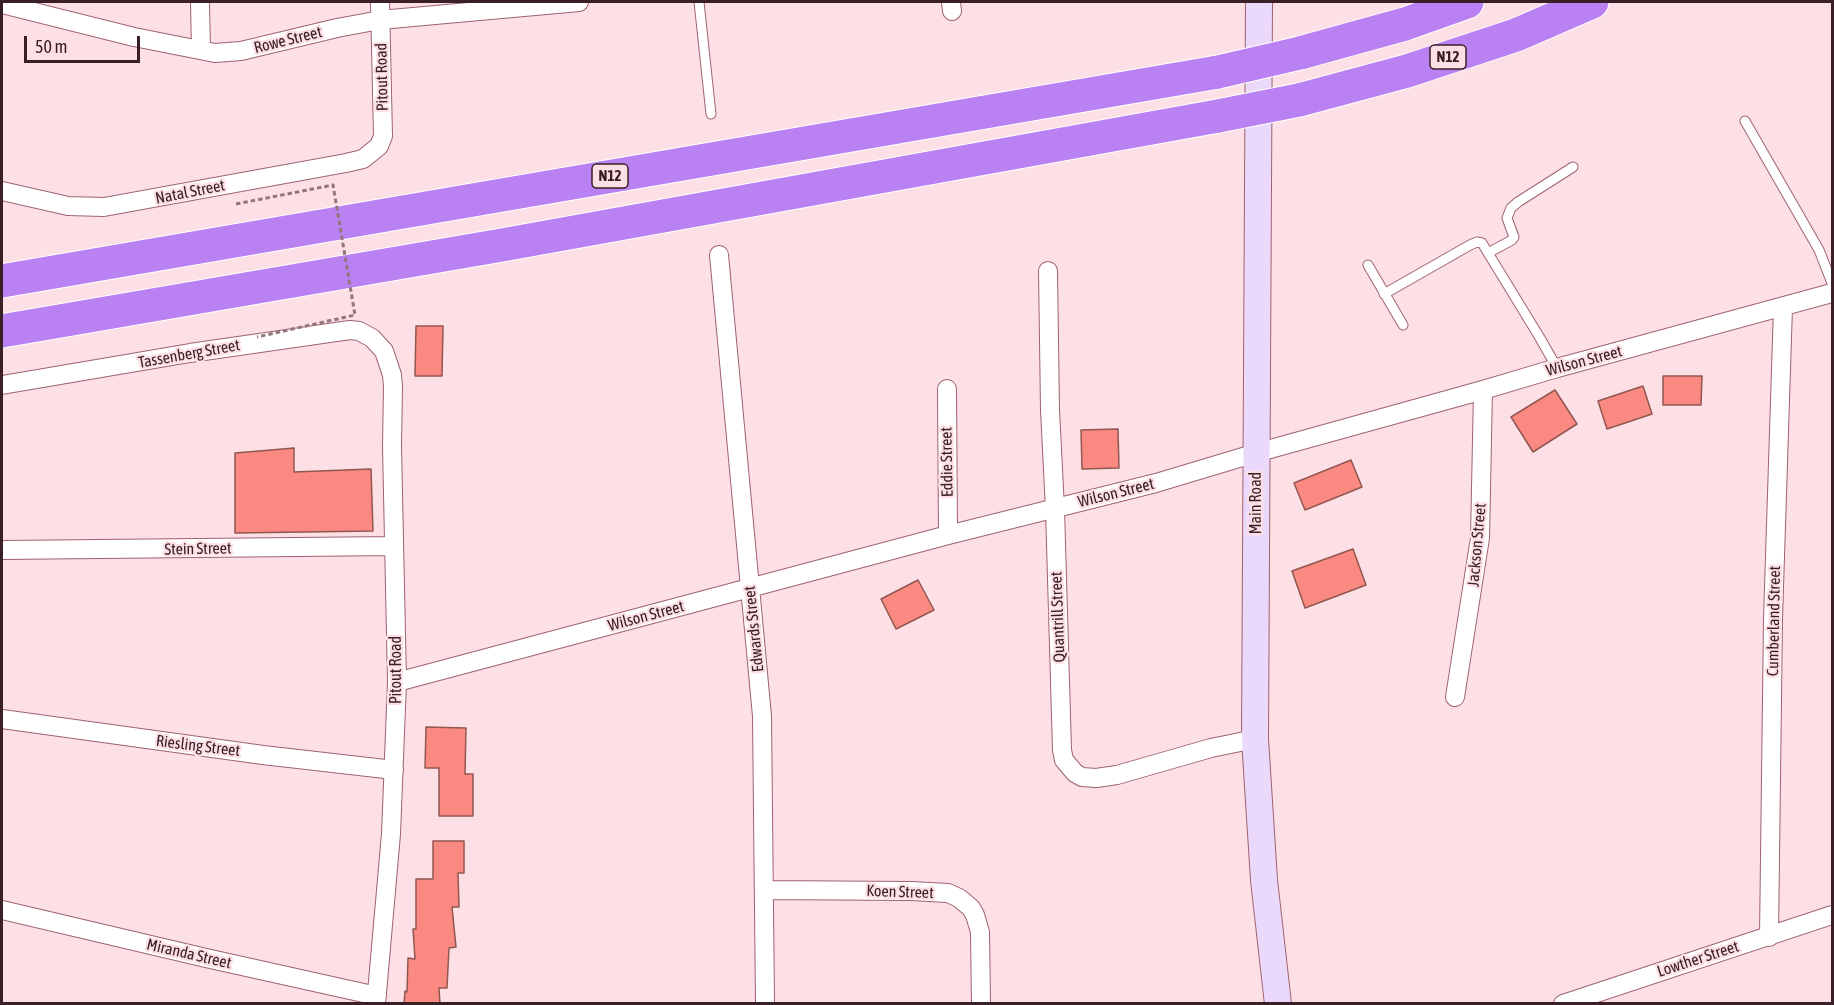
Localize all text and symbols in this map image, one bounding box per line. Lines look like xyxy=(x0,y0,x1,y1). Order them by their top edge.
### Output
street label: Rowe Street xyxy=(252,22,324,58)
scale bar xyxy=(27,24,142,62)
text: 50 m xyxy=(35,36,67,57)
street label: Pitout Road xyxy=(372,43,392,111)
road number: N12 xyxy=(1430,45,1466,69)
road number: N12 xyxy=(592,164,628,188)
street label: Natal Street xyxy=(154,176,226,208)
street label: Tassenberg Street xyxy=(137,336,241,372)
street label: Wilson Street xyxy=(1544,342,1624,380)
street label: Eddie Street xyxy=(937,427,957,497)
street label: Main Road xyxy=(1246,472,1266,534)
street label: Wilson Street xyxy=(1076,474,1156,512)
street label: Jackson Street xyxy=(1464,502,1490,588)
street label: Stein Street xyxy=(164,539,232,559)
street label: Cumberland Street xyxy=(1763,566,1785,676)
street label: Quantrill Street xyxy=(1047,571,1069,663)
street label: Edwards Street xyxy=(740,585,768,673)
street label: Wilson Street xyxy=(606,597,686,635)
street label: Pitout Road xyxy=(386,636,406,704)
street label: Riesling Street xyxy=(155,731,241,761)
street label: Koen Street xyxy=(866,881,934,903)
street label: Miranda Street xyxy=(145,935,233,973)
street label: Lowther Street xyxy=(1655,937,1741,981)

